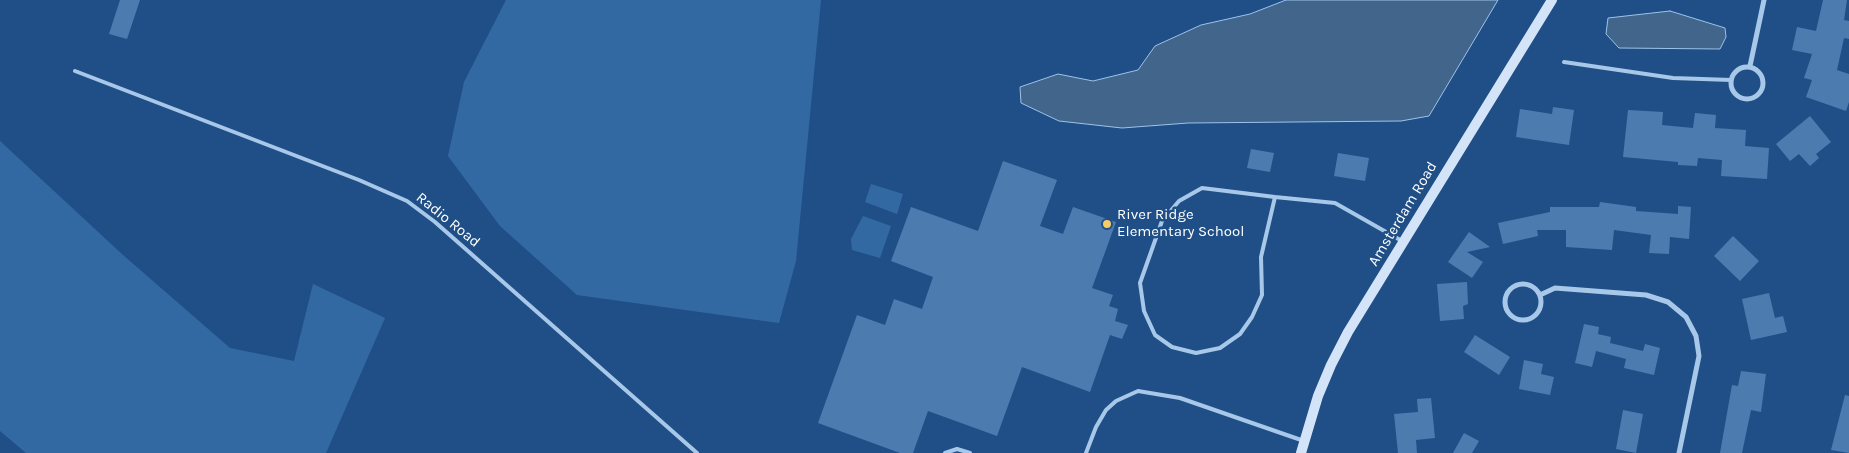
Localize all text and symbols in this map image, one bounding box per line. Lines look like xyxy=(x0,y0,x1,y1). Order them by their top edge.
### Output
street label: Amsterdam Road xyxy=(1365,159,1441,269)
street label: Radio Road xyxy=(412,189,484,251)
place label: River Ridge Elementary School xyxy=(1117,206,1244,241)
marker: River Ridge Elementary School xyxy=(1101,218,1113,230)

